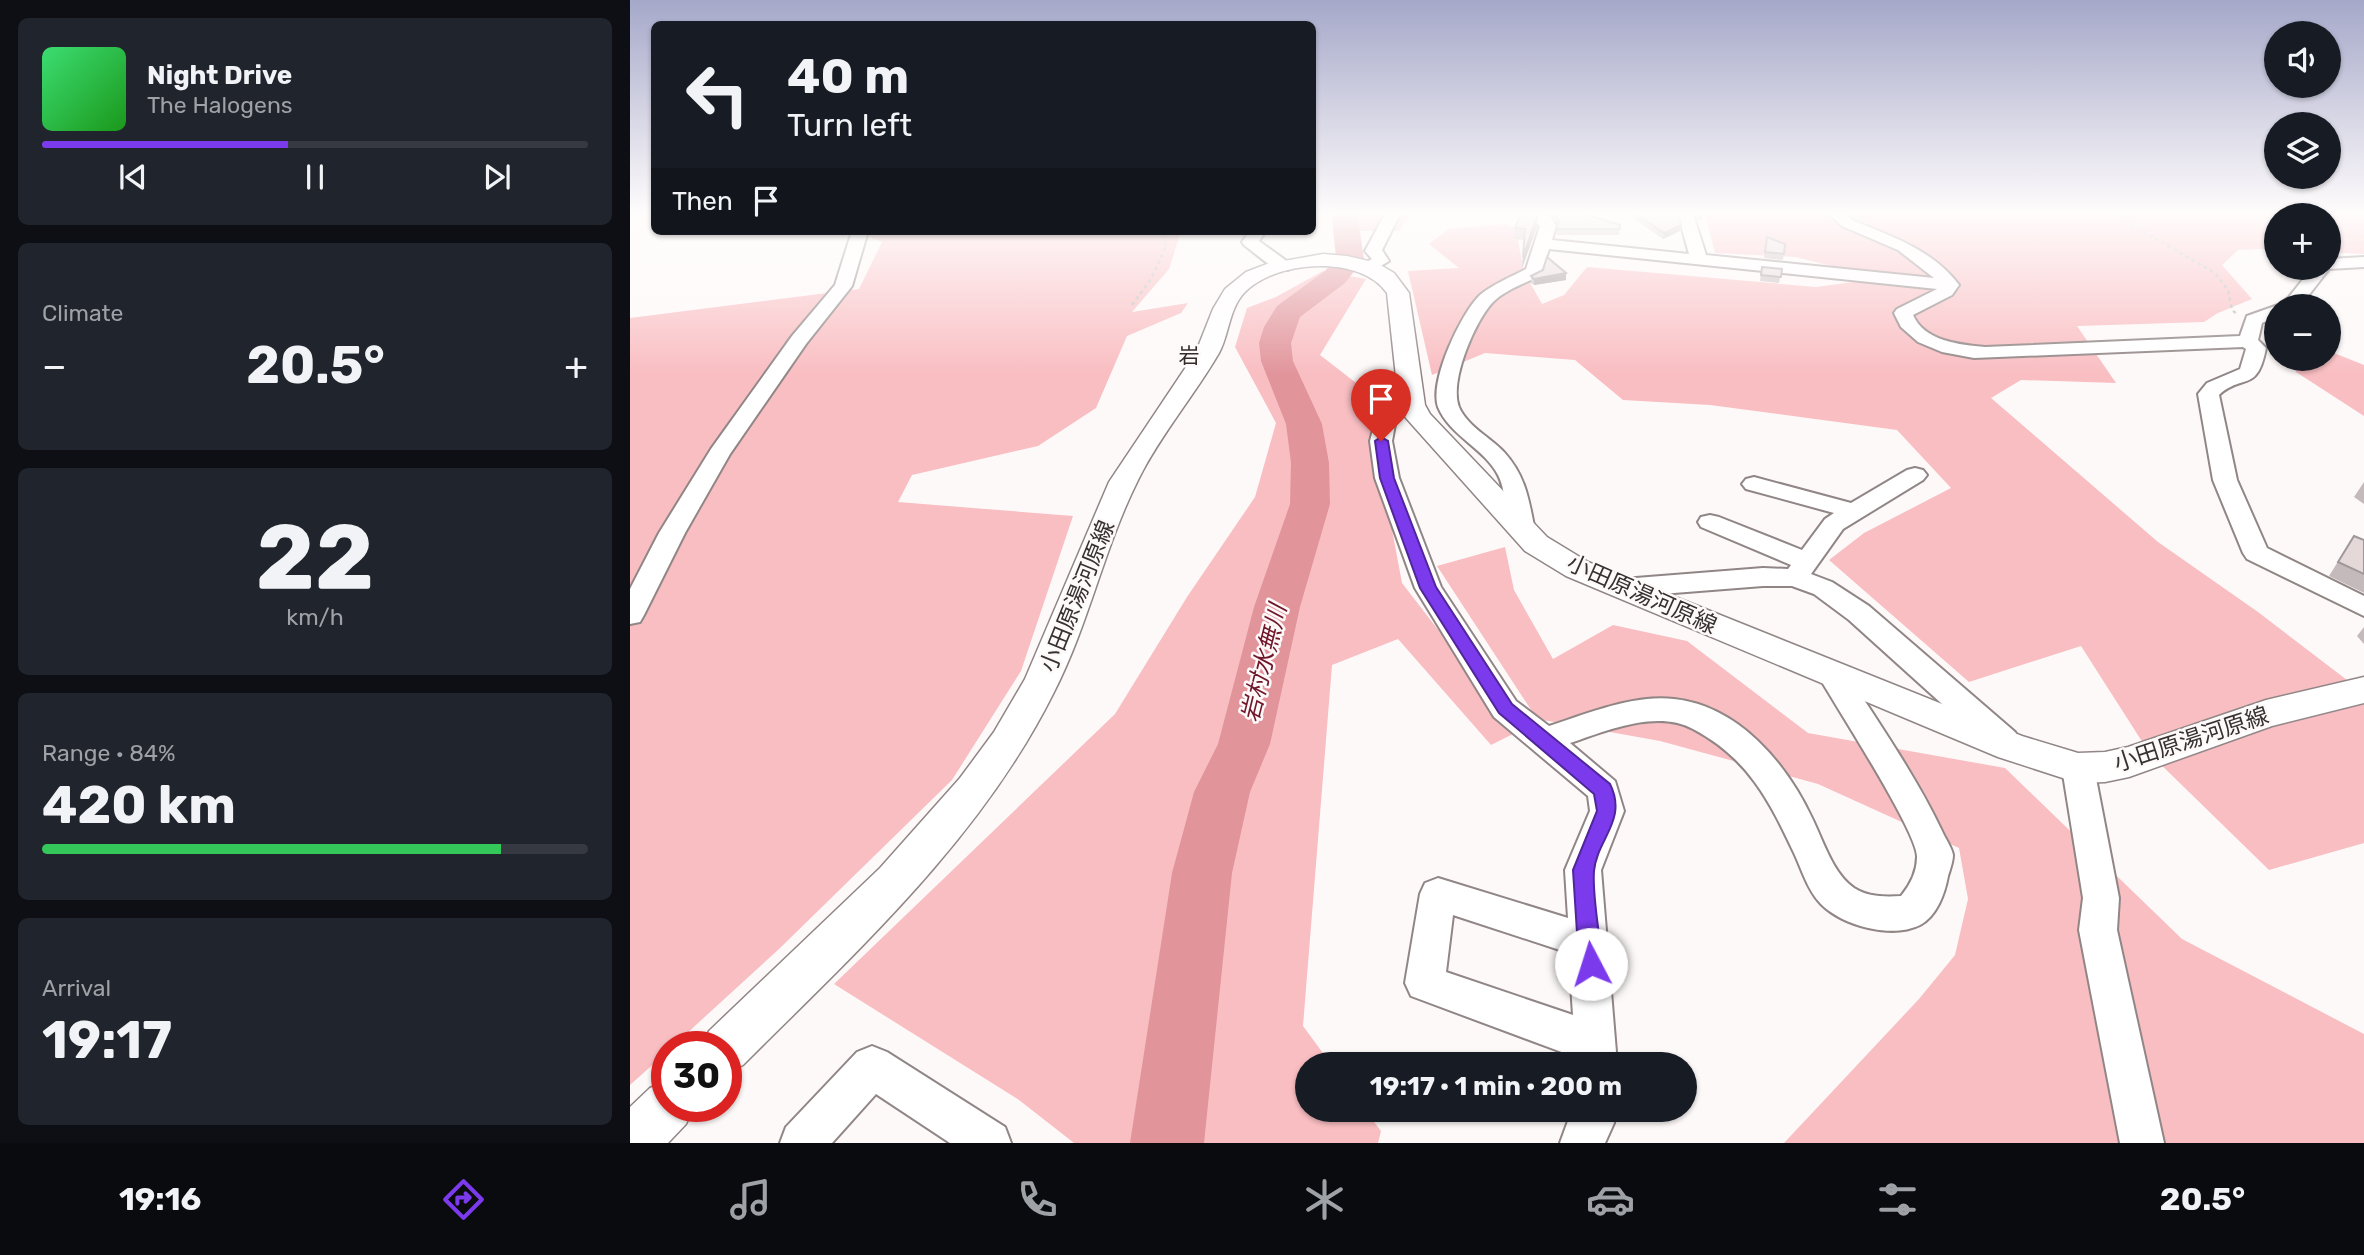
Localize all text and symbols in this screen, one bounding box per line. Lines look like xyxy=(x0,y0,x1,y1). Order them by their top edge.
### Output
map controls xyxy=(2264,21,2341,371)
button: sound xyxy=(2264,21,2341,98)
text: 40 m xyxy=(787,47,909,105)
icon: left xyxy=(672,49,763,140)
text: Night Drive xyxy=(147,60,292,91)
text: The Halogens xyxy=(147,91,293,119)
text: Turn left xyxy=(787,106,912,144)
button: layers xyxy=(2264,112,2341,189)
icon: previous xyxy=(114,158,152,196)
icon: pause xyxy=(296,158,334,196)
icon: next xyxy=(478,158,516,196)
icon: arrive xyxy=(747,182,785,220)
text: Then xyxy=(672,186,733,217)
button: + xyxy=(2264,203,2341,280)
button: − xyxy=(2264,294,2341,371)
text: Climate xyxy=(42,299,123,327)
text: 20.5° xyxy=(246,334,385,396)
text: − xyxy=(42,343,67,389)
text: + xyxy=(564,343,588,389)
district label: 岩 xyxy=(1179,343,1200,368)
pin xyxy=(1351,369,1411,441)
icon: arrive xyxy=(1362,380,1400,418)
text: 22 xyxy=(256,503,374,611)
street label: 小田原湯河原線 xyxy=(1034,516,1120,676)
street label: 小田原湯河原線 xyxy=(1563,548,1721,640)
water label: 岩村水無川 xyxy=(1236,598,1293,725)
text: km/h xyxy=(286,603,344,631)
street label: 小田原湯河原線 xyxy=(2110,701,2272,777)
text: Range · 84% xyxy=(42,739,176,767)
text: 420 km xyxy=(42,774,236,836)
position arrow xyxy=(1554,927,1628,1001)
text: Arrival xyxy=(42,974,111,1002)
text: 19:17 xyxy=(42,1009,172,1071)
speed limit sign: 30 xyxy=(651,1031,742,1122)
text: 19:17 · 1 min · 200 m xyxy=(1370,1071,1622,1102)
icon: directions xyxy=(439,1175,488,1224)
icon: music xyxy=(726,1175,775,1224)
icon: phone xyxy=(1013,1175,1062,1224)
icon: climate xyxy=(1300,1175,1349,1224)
icon: car xyxy=(1586,1175,1635,1224)
icon: filters xyxy=(1873,1175,1922,1224)
text: 19:16 xyxy=(119,1180,201,1218)
text: 20.5° xyxy=(2160,1180,2245,1218)

